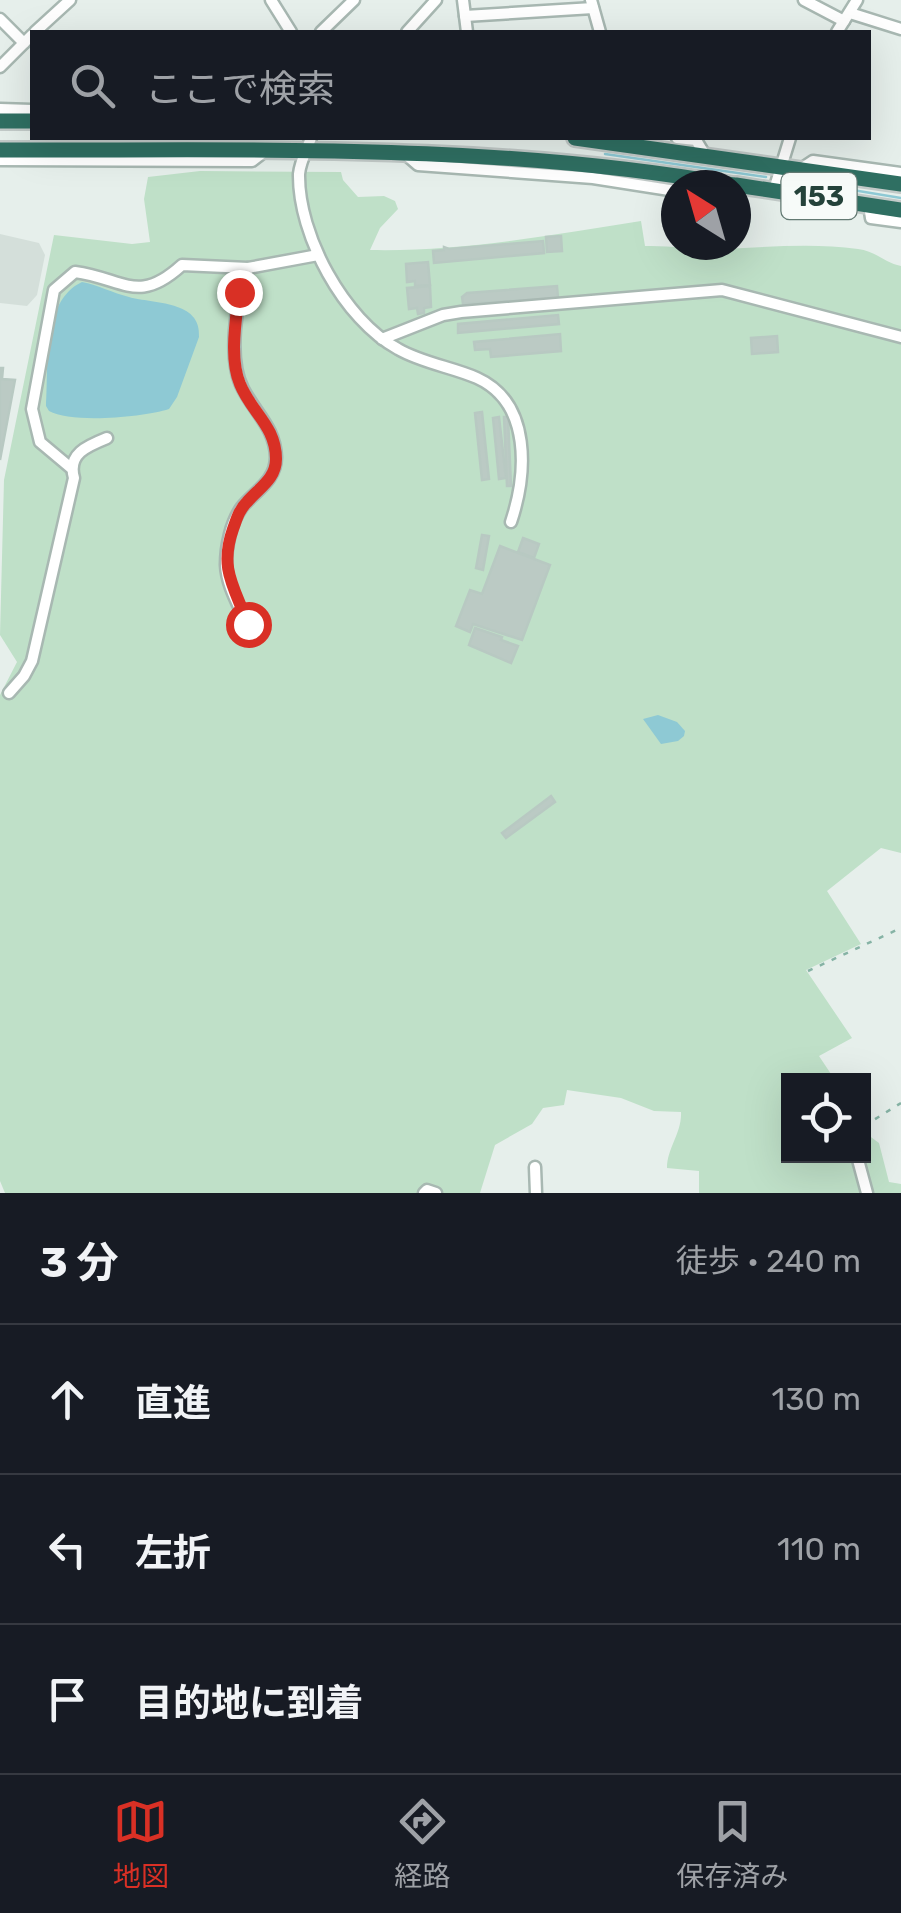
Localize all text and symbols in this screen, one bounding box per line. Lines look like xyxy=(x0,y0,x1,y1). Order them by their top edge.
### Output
search box xyxy=(30,30,871,140)
icon: search xyxy=(65,58,120,113)
text: ここで検索 xyxy=(145,66,335,112)
north arrow xyxy=(661,170,751,260)
road number: 153 xyxy=(782,173,856,219)
route end xyxy=(217,270,263,316)
route start xyxy=(226,602,272,648)
map controls xyxy=(781,1073,871,1163)
button: locate xyxy=(781,1073,871,1163)
text: 3 分 xyxy=(40,1238,119,1288)
text: 徒歩 · 240 m xyxy=(676,1242,861,1280)
icon: ahead xyxy=(40,1372,95,1427)
text: 直進 xyxy=(135,1380,211,1426)
text: 130 m xyxy=(771,1380,861,1418)
icon: left xyxy=(40,1522,95,1577)
text: 左折 xyxy=(135,1530,211,1576)
text: 110 m xyxy=(777,1530,861,1568)
icon: arrive xyxy=(40,1672,95,1727)
text: 目的地に到着 xyxy=(135,1680,363,1726)
tab: 地図 xyxy=(113,1794,169,1894)
tab: 経路 xyxy=(394,1794,450,1894)
tab: 保存済み xyxy=(676,1794,788,1894)

